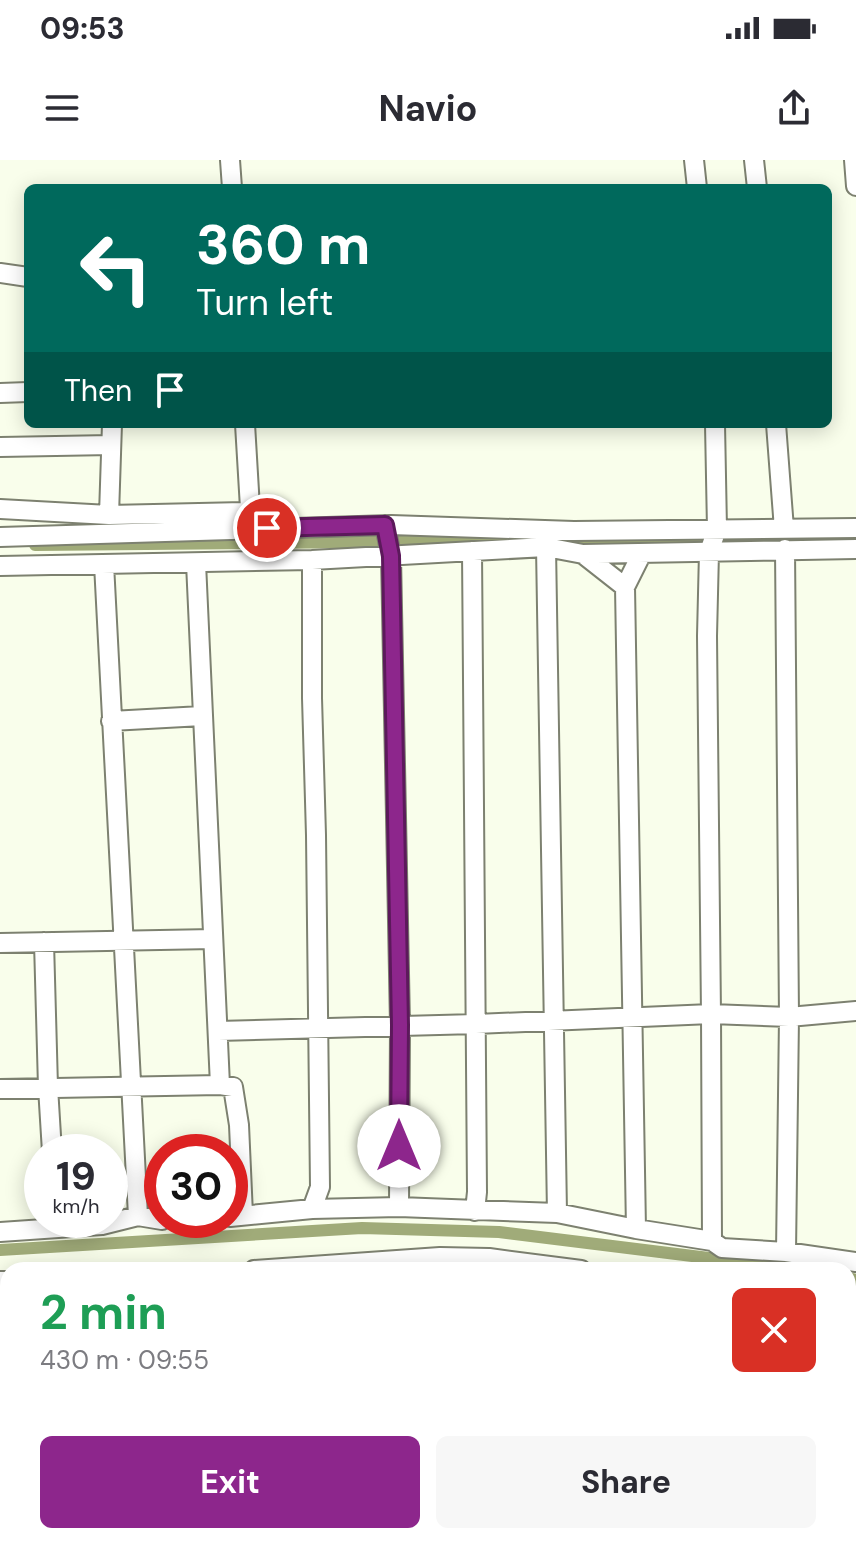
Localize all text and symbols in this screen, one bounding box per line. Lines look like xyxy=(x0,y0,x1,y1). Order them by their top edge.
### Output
text: 09:53 xyxy=(40,9,125,48)
text: Navio xyxy=(379,85,477,132)
icon: menu xyxy=(40,86,84,130)
icon: share xyxy=(772,86,816,130)
text: 360 m xyxy=(196,208,371,281)
icon: left xyxy=(64,216,168,320)
text: Turn left xyxy=(196,279,333,326)
icon: arrive xyxy=(148,368,192,412)
text: Then xyxy=(64,371,132,410)
pin xyxy=(233,494,301,562)
icon: arrive xyxy=(245,506,289,550)
position arrow xyxy=(357,1104,441,1188)
speed limit sign: 30 xyxy=(144,1134,248,1238)
text: 19 xyxy=(56,1150,96,1202)
text: km/h xyxy=(52,1193,100,1219)
text: 2 min xyxy=(40,1281,167,1344)
button: close xyxy=(732,1288,816,1372)
text: 430 m · 09:55 xyxy=(40,1343,209,1377)
button: Exit xyxy=(40,1436,420,1528)
button: Share xyxy=(436,1436,816,1528)

